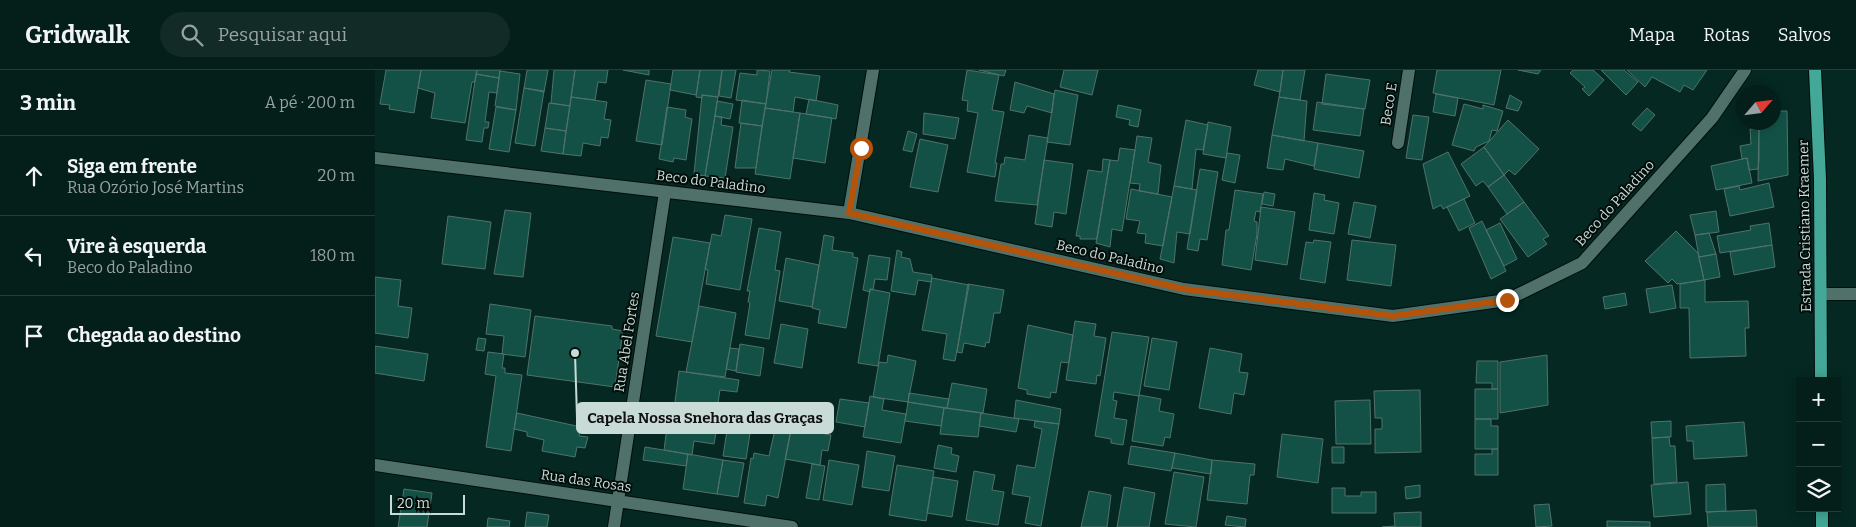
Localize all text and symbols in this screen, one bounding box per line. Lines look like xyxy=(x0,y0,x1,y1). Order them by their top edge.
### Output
search box xyxy=(160,12,510,57)
text: Gridwalk xyxy=(25,21,130,49)
icon: search xyxy=(178,21,206,49)
text: Pesquisar aqui xyxy=(218,23,347,46)
text: Mapa xyxy=(1629,24,1675,46)
text: Rotas xyxy=(1703,24,1750,46)
text: Salvos xyxy=(1778,24,1831,46)
street label: Beco E xyxy=(1377,81,1401,127)
north arrow xyxy=(1736,85,1781,130)
text: 3 min xyxy=(20,90,76,116)
text: A pé · 200 m xyxy=(265,93,355,112)
route start xyxy=(850,137,873,160)
street label: Estrada Cristiano Kraemer xyxy=(1795,140,1815,312)
text: Siga em frente xyxy=(67,155,197,178)
street label: Beco do Paladino xyxy=(1572,156,1658,250)
icon: ahead xyxy=(20,162,48,190)
text: 20 m xyxy=(318,166,355,185)
street label: Beco do Paladino xyxy=(655,167,767,197)
text: Rua Ozório José Martins xyxy=(67,178,244,197)
text: Vire à esquerda xyxy=(67,235,206,258)
street label: Beco do Paladino xyxy=(1054,236,1166,278)
icon: left xyxy=(20,242,48,270)
text: 180 m xyxy=(310,246,355,265)
text: Beco do Paladino xyxy=(67,258,193,277)
route end xyxy=(1496,289,1519,312)
street label: Rua Abel Fortes xyxy=(611,291,643,393)
icon: arrive xyxy=(20,322,48,350)
text: Chegada ao destino xyxy=(67,324,241,347)
map controls xyxy=(1796,377,1841,512)
button: + xyxy=(1796,377,1841,422)
callout: Capela Nossa Snehora das Graças xyxy=(577,403,833,433)
text: Capela Nossa Snehora das Graças xyxy=(587,409,823,427)
button: − xyxy=(1796,422,1841,467)
street label: Rua das Rosas xyxy=(540,466,632,496)
button: layers xyxy=(1796,467,1841,512)
scale bar xyxy=(390,492,465,515)
text: 20 m xyxy=(397,495,430,512)

